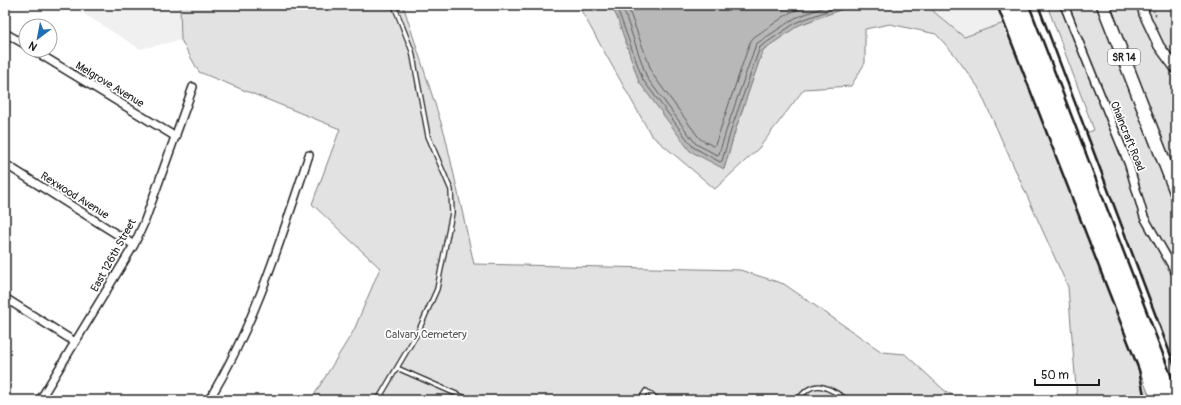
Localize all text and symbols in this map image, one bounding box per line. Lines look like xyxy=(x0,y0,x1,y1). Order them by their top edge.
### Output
north arrow xyxy=(18,18,58,58)
text: N xyxy=(26,38,40,54)
road number: SR 14 xyxy=(1108,49,1140,65)
street label: Melgrove Avenue xyxy=(73,59,147,110)
street label: Chaincraft Road xyxy=(1108,100,1147,173)
street label: Rexwood Avenue xyxy=(38,169,112,222)
street label: East 126th Street xyxy=(88,216,139,294)
park label: Calvary Cemetery xyxy=(385,328,467,341)
scale bar xyxy=(1035,361,1099,387)
text: 50 m xyxy=(1041,368,1069,383)

